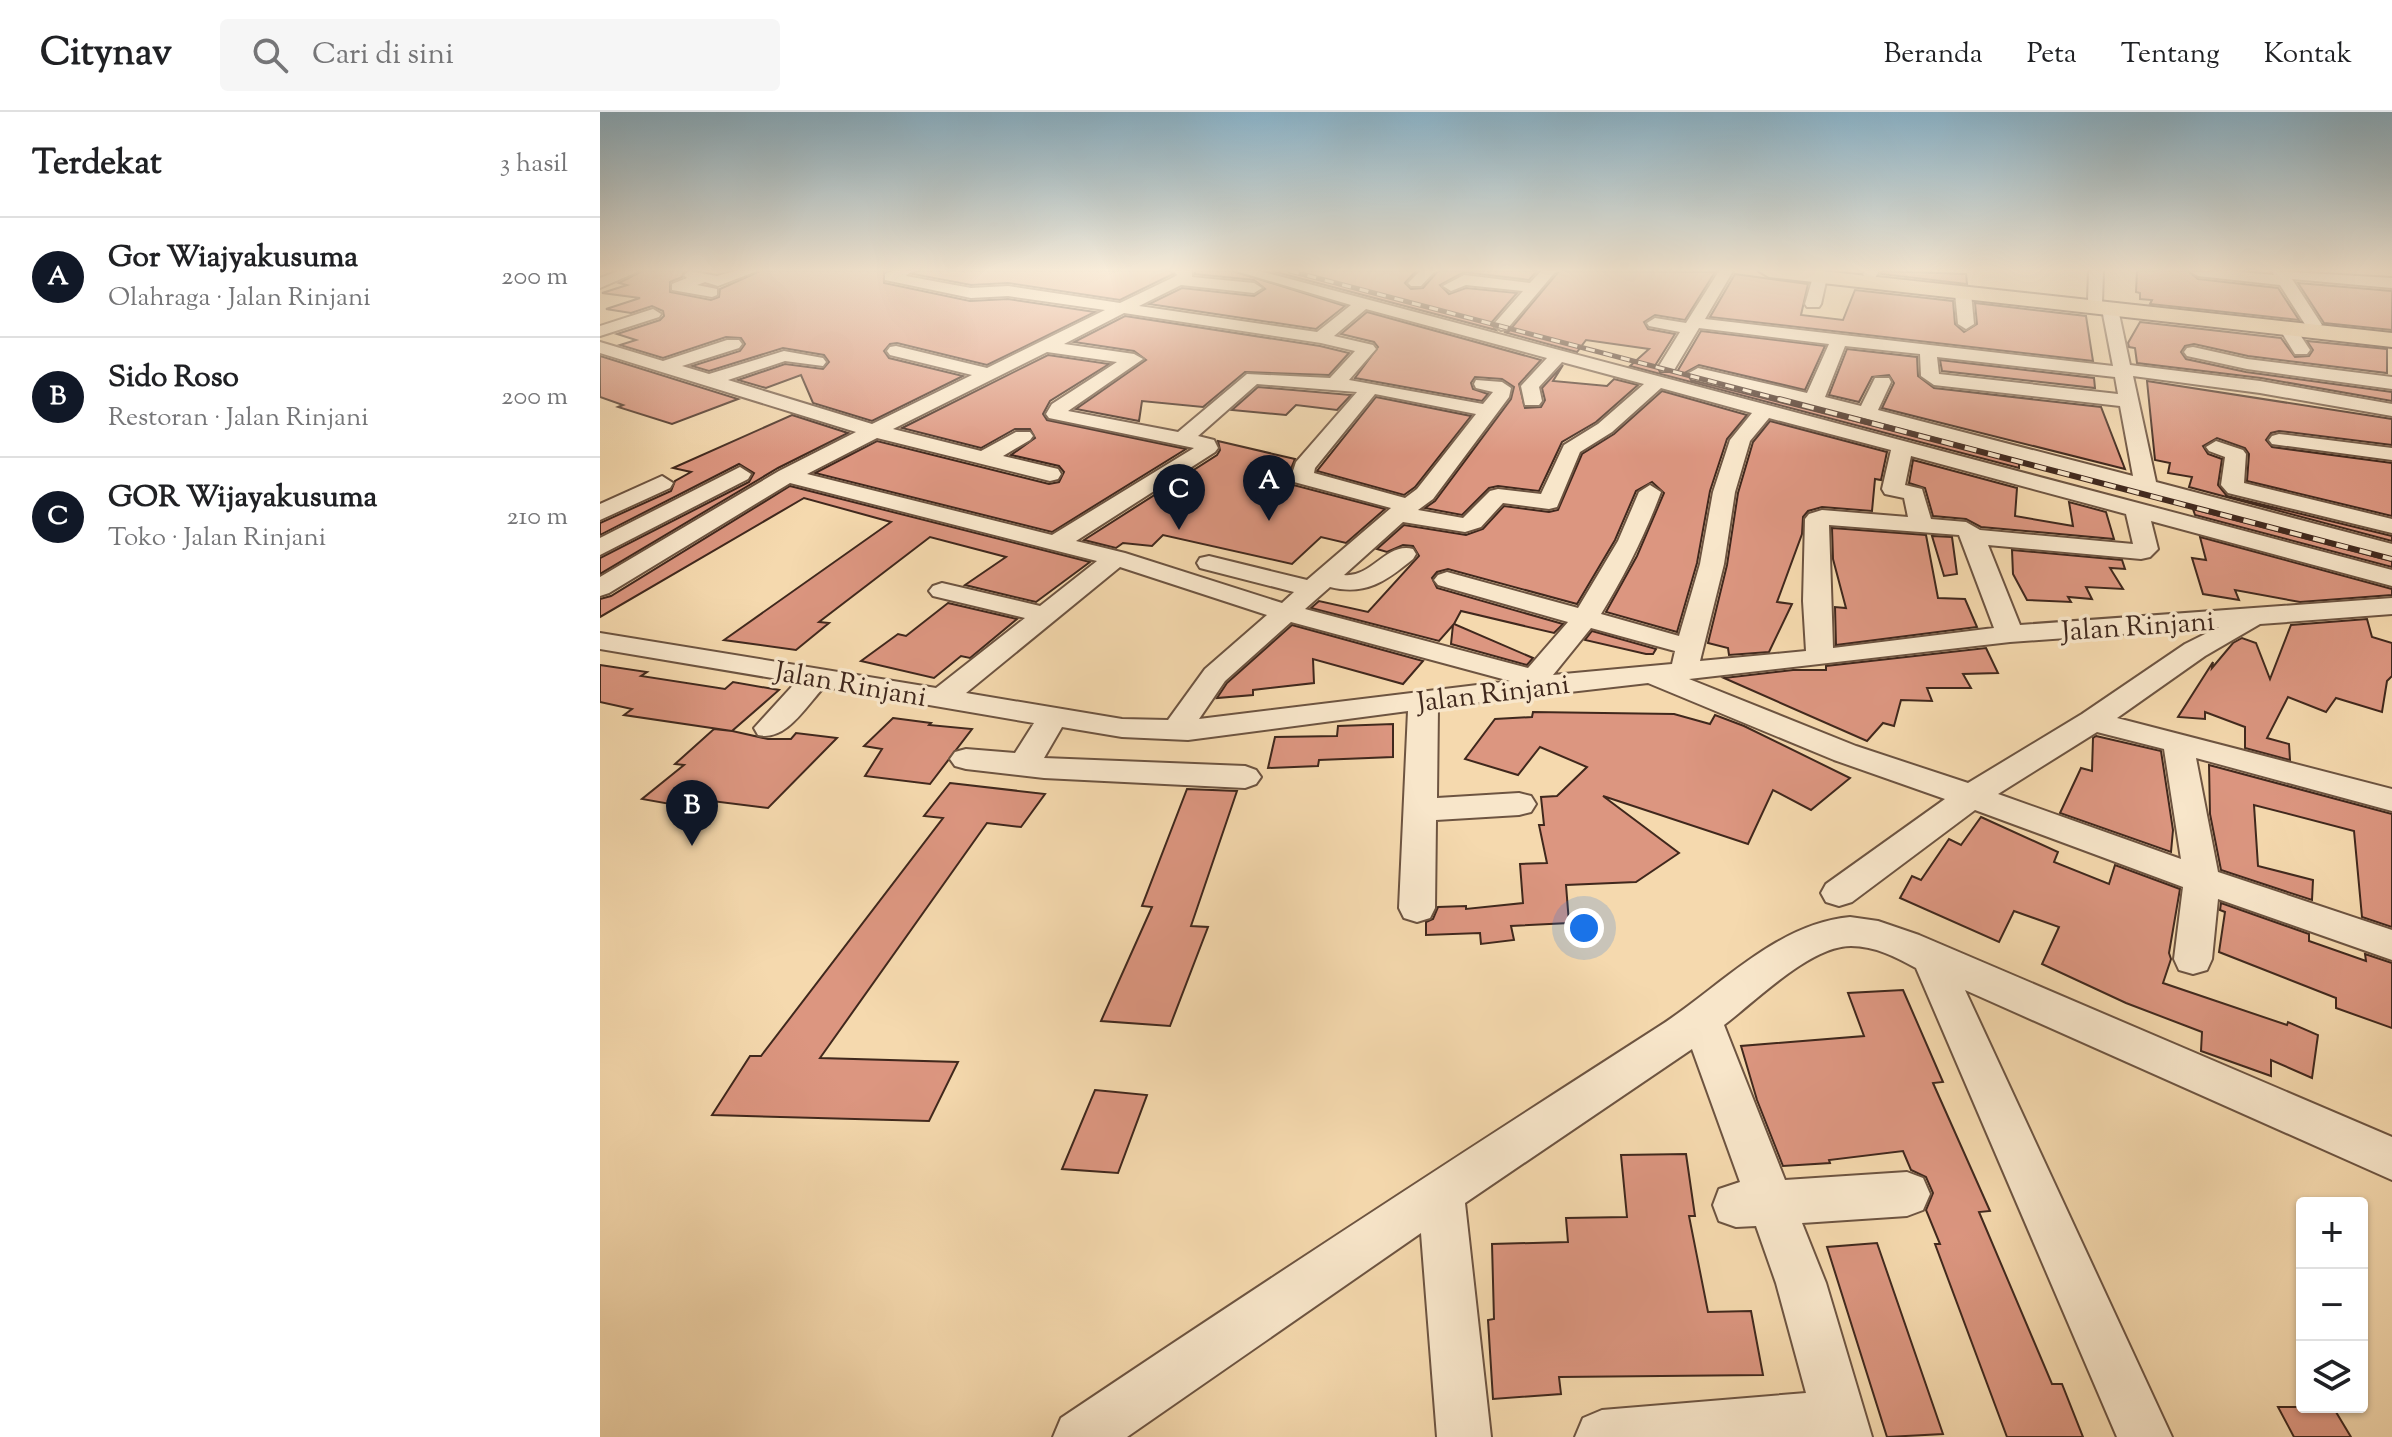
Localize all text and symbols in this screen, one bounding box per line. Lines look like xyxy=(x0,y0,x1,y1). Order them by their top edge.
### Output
search box xyxy=(220,19,780,91)
text: Citynav xyxy=(40,28,172,82)
icon: search xyxy=(248,33,292,77)
text: Cari di sini xyxy=(312,34,454,77)
text: Beranda xyxy=(1884,35,1983,75)
text: Peta xyxy=(2027,35,2077,75)
text: Tentang xyxy=(2121,35,2220,75)
text: Kontak xyxy=(2264,35,2352,75)
text: Terdekat xyxy=(32,140,162,189)
text: 3 hasil xyxy=(500,146,568,183)
text: Gor Wiajyakusuma xyxy=(108,237,358,280)
text: A xyxy=(47,259,69,296)
text: 200 m xyxy=(501,259,568,296)
text: Olahraga · Jalan Rinjani xyxy=(108,280,371,317)
text: Sido Roso xyxy=(108,357,239,400)
text: B xyxy=(50,379,66,416)
text: 200 m xyxy=(501,379,568,416)
text: Restoran · Jalan Rinjani xyxy=(108,400,369,437)
pin: A xyxy=(1243,455,1295,521)
pin: C xyxy=(1153,464,1205,530)
text: GOR Wijayakusuma xyxy=(108,477,377,520)
text: C xyxy=(48,499,68,536)
text: 210 m xyxy=(506,499,568,536)
text: Toko · Jalan Rinjani xyxy=(108,520,326,557)
street label: Jalan Rinjani xyxy=(2058,603,2216,653)
street label: Jalan Rinjani xyxy=(769,653,930,719)
street label: Jalan Rinjani xyxy=(1413,666,1572,724)
pin: B xyxy=(666,780,718,846)
your location xyxy=(1564,908,1604,948)
map controls xyxy=(2296,1197,2368,1413)
button: + xyxy=(2296,1197,2368,1269)
button: − xyxy=(2296,1269,2368,1341)
button: layers xyxy=(2296,1341,2368,1413)

